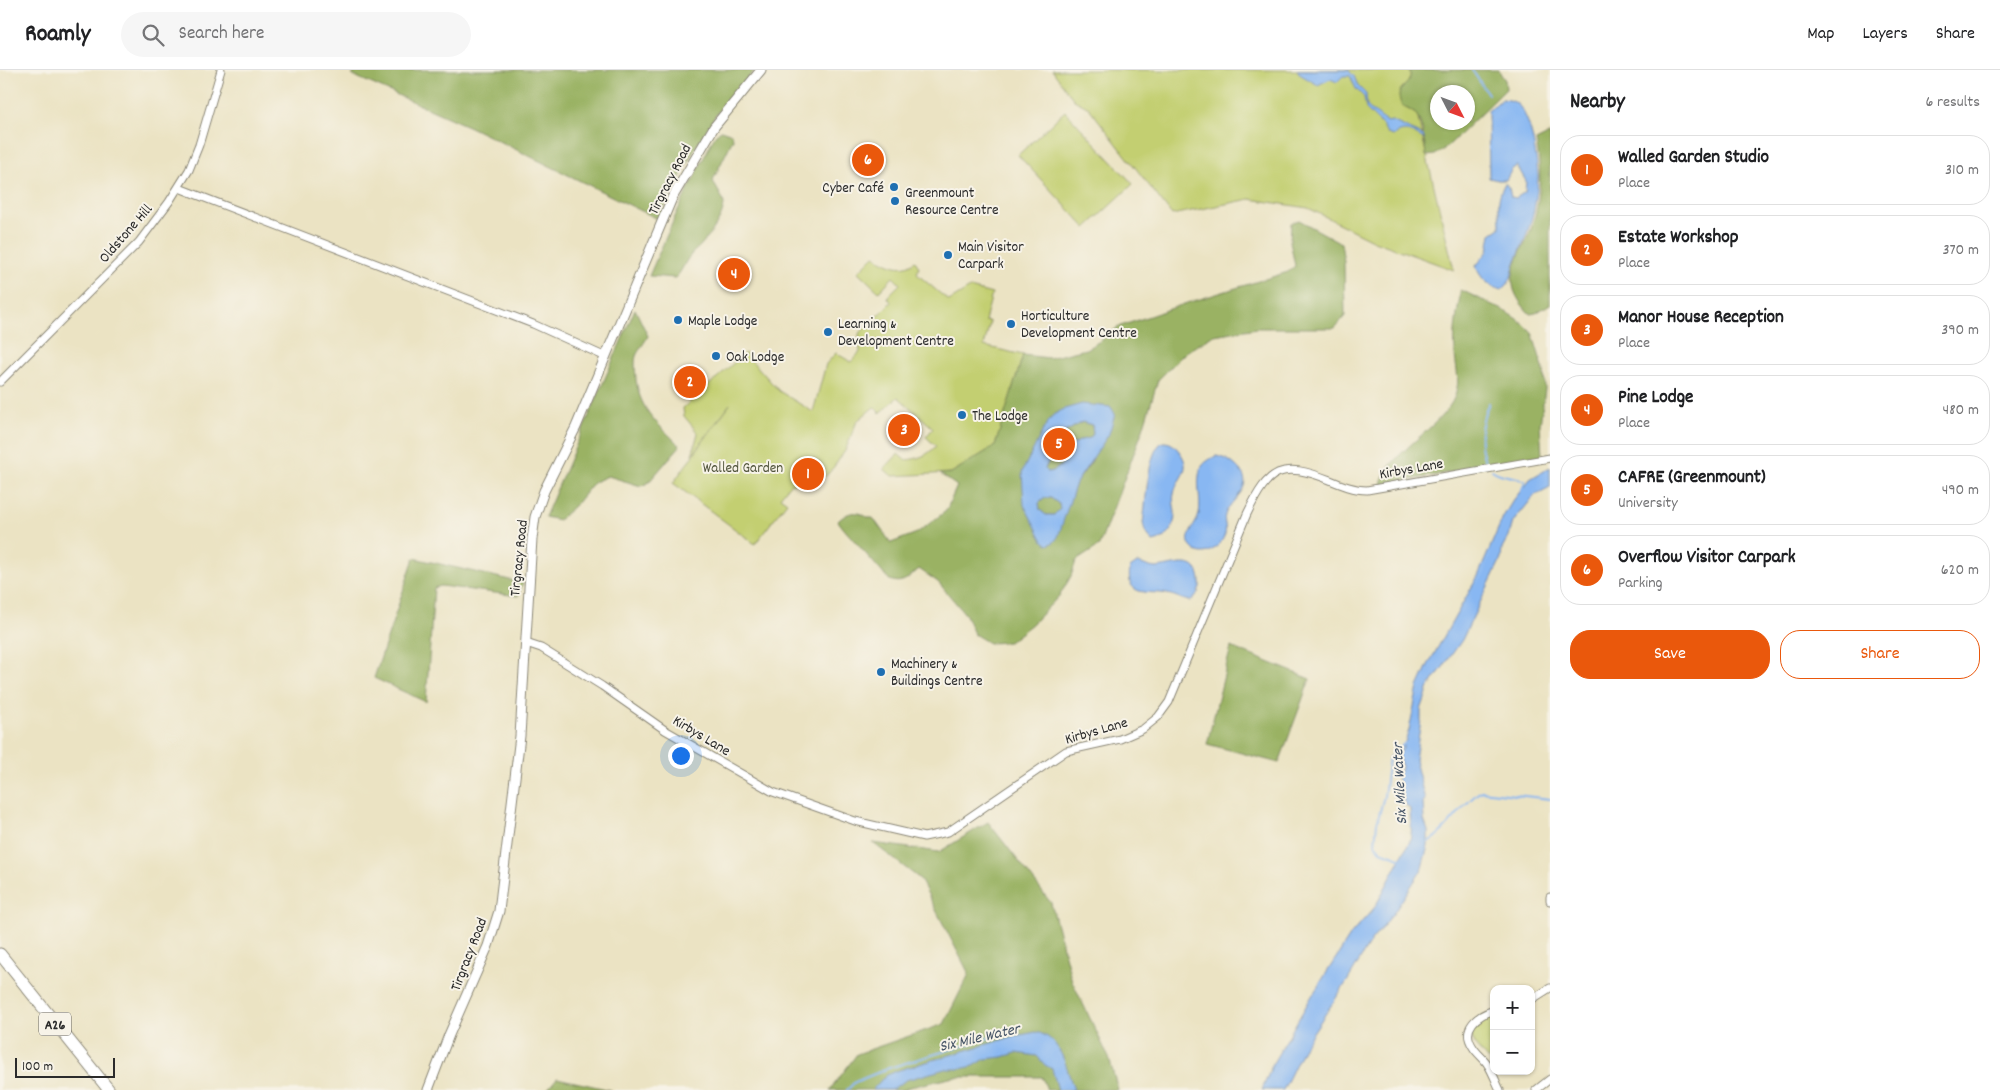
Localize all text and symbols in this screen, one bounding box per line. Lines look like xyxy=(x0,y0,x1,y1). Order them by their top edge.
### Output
search box xyxy=(121,12,471,57)
text: Roamly xyxy=(25,18,91,52)
icon: search xyxy=(139,21,167,49)
text: Search here xyxy=(179,21,264,48)
text: Map xyxy=(1807,22,1834,47)
text: Layers xyxy=(1862,22,1908,47)
text: Share xyxy=(1936,22,1975,47)
north arrow xyxy=(1430,85,1475,130)
text: Nearby xyxy=(1570,88,1625,118)
text: 6 results xyxy=(1925,91,1980,114)
street label: Tirgracy Road xyxy=(643,141,698,219)
pin: 6 xyxy=(852,141,884,179)
text: Walled Garden Studio xyxy=(1618,145,1769,172)
text: 1 xyxy=(1585,159,1589,182)
text: 310 m xyxy=(1945,159,1979,182)
text: Place xyxy=(1618,172,1650,195)
place label: Cyber Café xyxy=(822,178,884,200)
marker: Cyber Café xyxy=(888,181,900,193)
place label: Greenmount Resource Centre xyxy=(905,183,999,222)
marker: Greenmount Resource Centre xyxy=(889,195,901,207)
street label: Oldstone Hill xyxy=(94,200,159,269)
text: Estate Workshop xyxy=(1618,225,1738,252)
place label: Main Visitor Carpark xyxy=(958,237,1024,276)
text: 2 xyxy=(1584,239,1591,262)
text: 370 m xyxy=(1942,239,1979,262)
marker: Main Visitor Carpark xyxy=(942,249,954,261)
text: Place xyxy=(1618,252,1650,275)
pin: 4 xyxy=(718,255,750,293)
text: Manor House Reception xyxy=(1618,305,1784,332)
place label: Horticulture Development Centre xyxy=(1021,306,1137,345)
place label: Maple Lodge xyxy=(688,311,758,333)
marker: Maple Lodge xyxy=(672,314,684,326)
place label: Learning & Development Centre xyxy=(838,314,954,353)
marker: Horticulture Development Centre xyxy=(1005,318,1017,330)
text: 3 xyxy=(1583,319,1591,342)
text: 390 m xyxy=(1941,319,1979,342)
marker: Learning & Development Centre xyxy=(822,326,834,338)
text: Place xyxy=(1618,332,1650,355)
place label: Oak Lodge xyxy=(726,347,785,369)
marker: Oak Lodge xyxy=(710,350,722,362)
pin: 2 xyxy=(674,363,706,401)
text: Pine Lodge xyxy=(1618,385,1693,412)
text: 4 xyxy=(1584,399,1590,422)
text: 480 m xyxy=(1943,399,1979,422)
place label: The Lodge xyxy=(972,406,1028,428)
marker: The Lodge xyxy=(956,409,968,421)
pin: 3 xyxy=(888,411,920,449)
text: Place xyxy=(1618,412,1650,435)
pin: 5 xyxy=(1043,425,1075,463)
street label: Kirbys Lane xyxy=(1378,453,1445,486)
pin: 1 xyxy=(792,455,824,493)
park label: Walled Garden xyxy=(703,458,783,480)
text: CAFRE (Greenmount) xyxy=(1618,465,1766,492)
text: 5 xyxy=(1583,479,1591,502)
text: 490 m xyxy=(1942,479,1979,502)
text: University xyxy=(1618,492,1678,515)
street label: Tirgracy Road xyxy=(505,519,535,598)
text: Overflow Visitor Carpark xyxy=(1618,545,1796,572)
text: 6 xyxy=(1583,559,1591,582)
text: 620 m xyxy=(1941,559,1979,582)
text: Parking xyxy=(1618,572,1663,595)
button: Save xyxy=(1570,630,1770,679)
button: Share xyxy=(1780,630,1980,679)
place label: Machinery & Buildings Centre xyxy=(891,654,983,693)
marker: Machinery & Buildings Centre xyxy=(875,666,887,678)
street label: Kirbys Lane xyxy=(668,711,735,763)
street label: Kirbys Lane xyxy=(1063,712,1131,751)
water label: Six Mile Water xyxy=(1387,740,1414,825)
your location xyxy=(668,743,694,769)
street label: Tirgracy Road xyxy=(446,915,494,995)
map controls xyxy=(1490,985,1535,1075)
button: + xyxy=(1490,985,1535,1030)
road number: A26 xyxy=(39,1012,71,1036)
water label: Six Mile Water xyxy=(937,1018,1024,1059)
button: − xyxy=(1490,1030,1535,1075)
scale bar xyxy=(15,1055,115,1078)
text: 100 m xyxy=(22,1057,53,1077)

